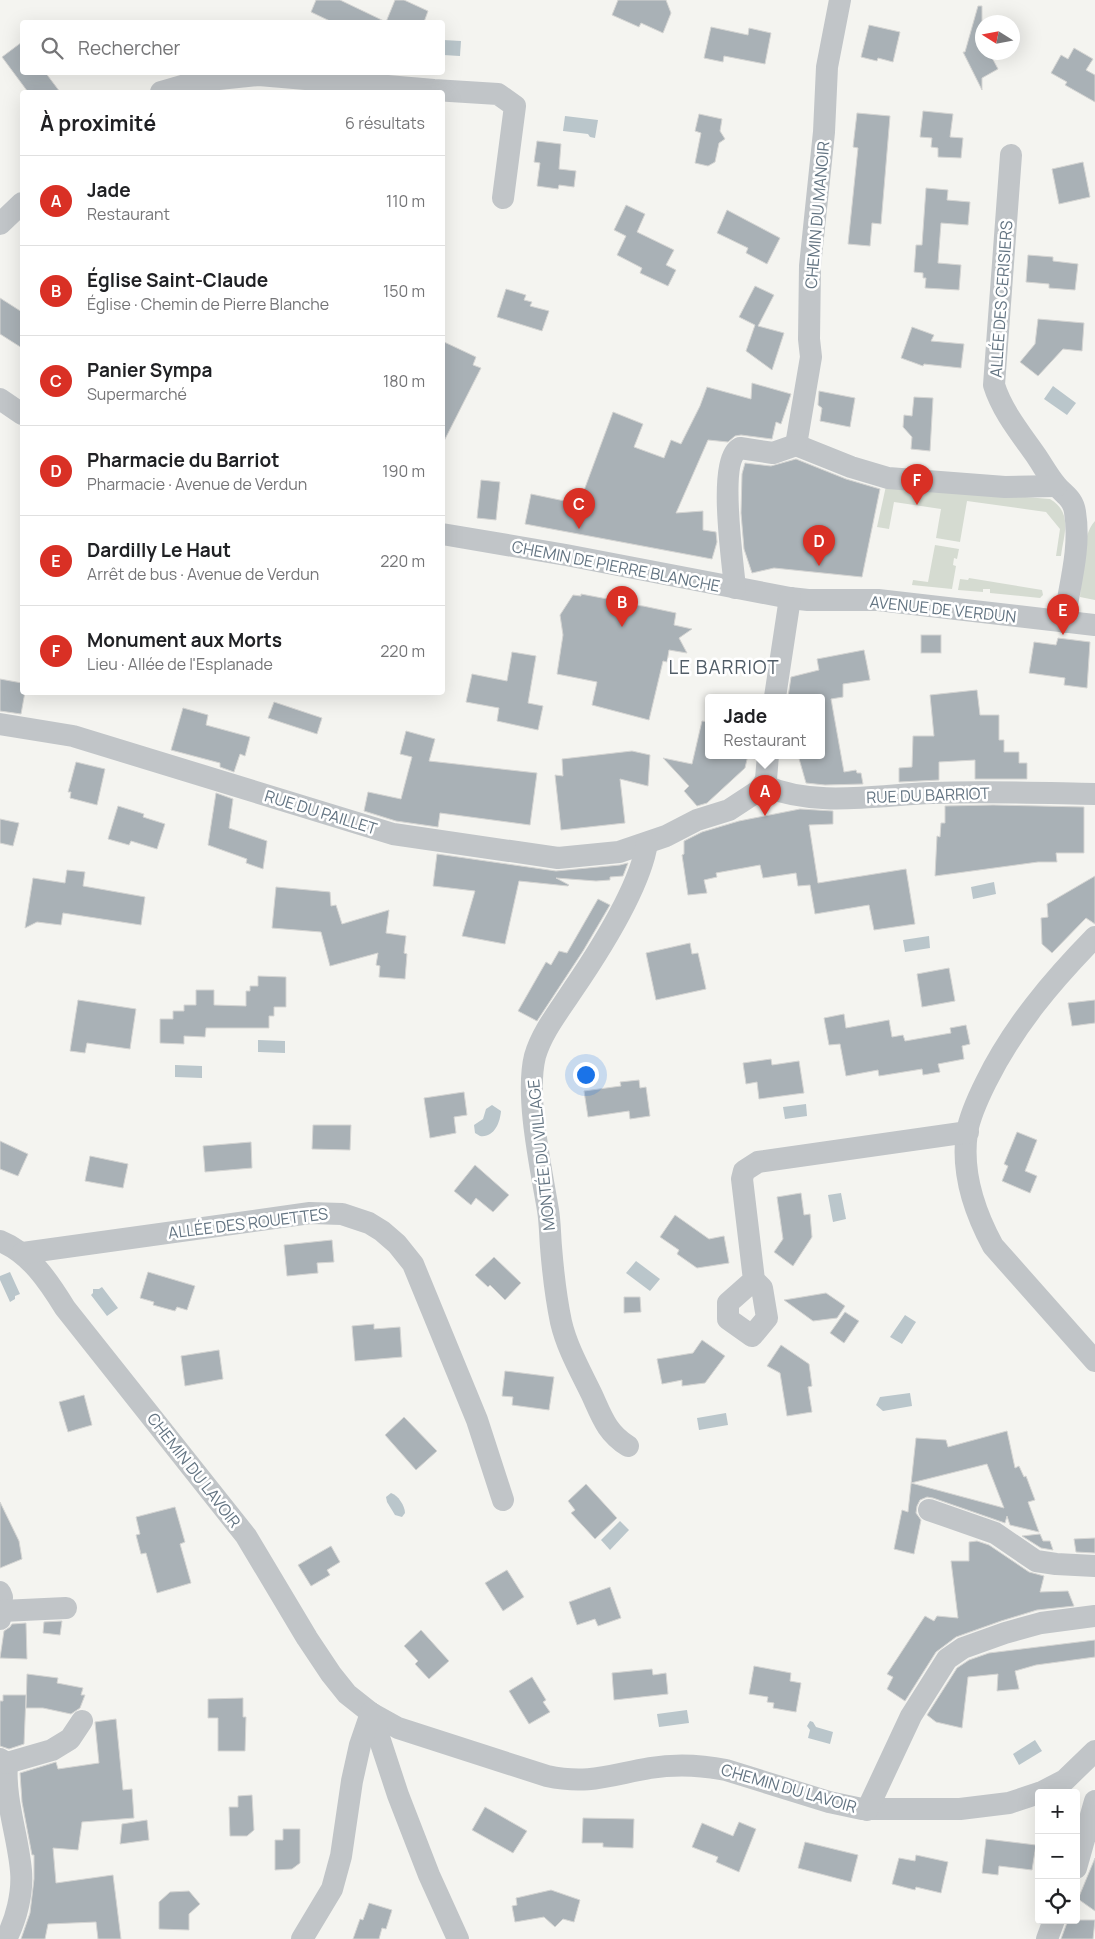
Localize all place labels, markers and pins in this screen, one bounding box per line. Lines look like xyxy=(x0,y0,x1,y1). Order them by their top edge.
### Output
pin: F xyxy=(901,464,933,505)
pin: C xyxy=(563,488,595,529)
pin: D xyxy=(803,525,835,566)
pin: B xyxy=(606,586,638,627)
pin: E xyxy=(1047,594,1079,635)
pin: A xyxy=(749,775,781,816)

